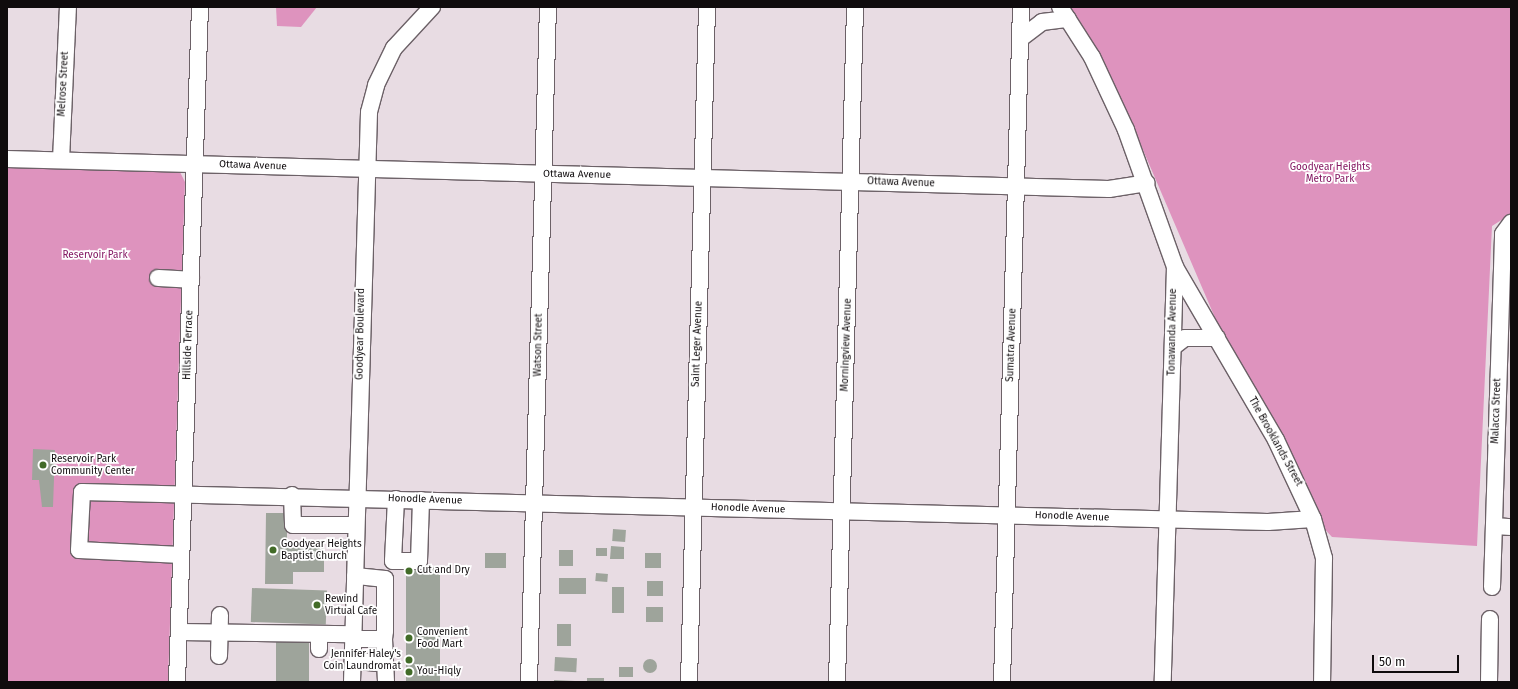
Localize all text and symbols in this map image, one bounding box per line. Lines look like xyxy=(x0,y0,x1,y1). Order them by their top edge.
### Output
street label: Melrose Street xyxy=(56,51,72,117)
street label: Ottawa Avenue xyxy=(219,159,287,173)
park label: Goodyear Heights Metro Park xyxy=(1290,161,1370,184)
street label: Ottawa Avenue xyxy=(543,168,611,182)
street label: Ottawa Avenue xyxy=(867,176,935,190)
park label: Reservoir Park xyxy=(62,250,128,262)
street label: Goodyear Boulevard xyxy=(354,288,368,380)
street label: Tonawanda Avenue xyxy=(1166,288,1180,376)
street label: Morningview Avenue xyxy=(839,298,855,392)
street label: Saint Leger Avenue xyxy=(690,301,706,387)
street label: Sumatra Avenue xyxy=(1005,308,1019,382)
street label: Hillside Terrace xyxy=(182,310,196,380)
street label: Watson Street xyxy=(532,313,546,377)
street label: Malacca Street xyxy=(1490,378,1504,444)
street label: The Brooklands Street xyxy=(1245,395,1305,489)
place label: Reservoir Park Community Center xyxy=(51,453,134,476)
marker: Reservoir Park Community Center xyxy=(38,460,48,470)
street label: Honodle Avenue xyxy=(388,493,462,507)
street label: Honodle Avenue xyxy=(711,502,785,516)
street label: Honodle Avenue xyxy=(1035,510,1109,524)
place label: Goodyear Heights Baptist Church xyxy=(281,538,362,562)
marker: Goodyear Heights Baptist Church xyxy=(268,545,278,555)
place label: Cut and Dry xyxy=(417,565,470,577)
marker: Cut and Dry xyxy=(404,566,414,576)
place label: Rewind Virtual Cafe xyxy=(325,593,377,616)
marker: Rewind Virtual Cafe xyxy=(312,600,322,610)
place label: Convenient Food Mart xyxy=(417,626,468,650)
marker: Convenient Food Mart xyxy=(404,633,414,643)
scale bar xyxy=(1374,647,1461,673)
place label: Jennifer Haley's Coin Laundromat xyxy=(323,648,401,672)
marker: Jennifer Haley's Coin Laundromat xyxy=(404,655,414,665)
text: 50 m xyxy=(1379,655,1405,669)
place label: You-Hiqly xyxy=(417,666,461,678)
marker: You-Hiqly xyxy=(404,667,414,677)

